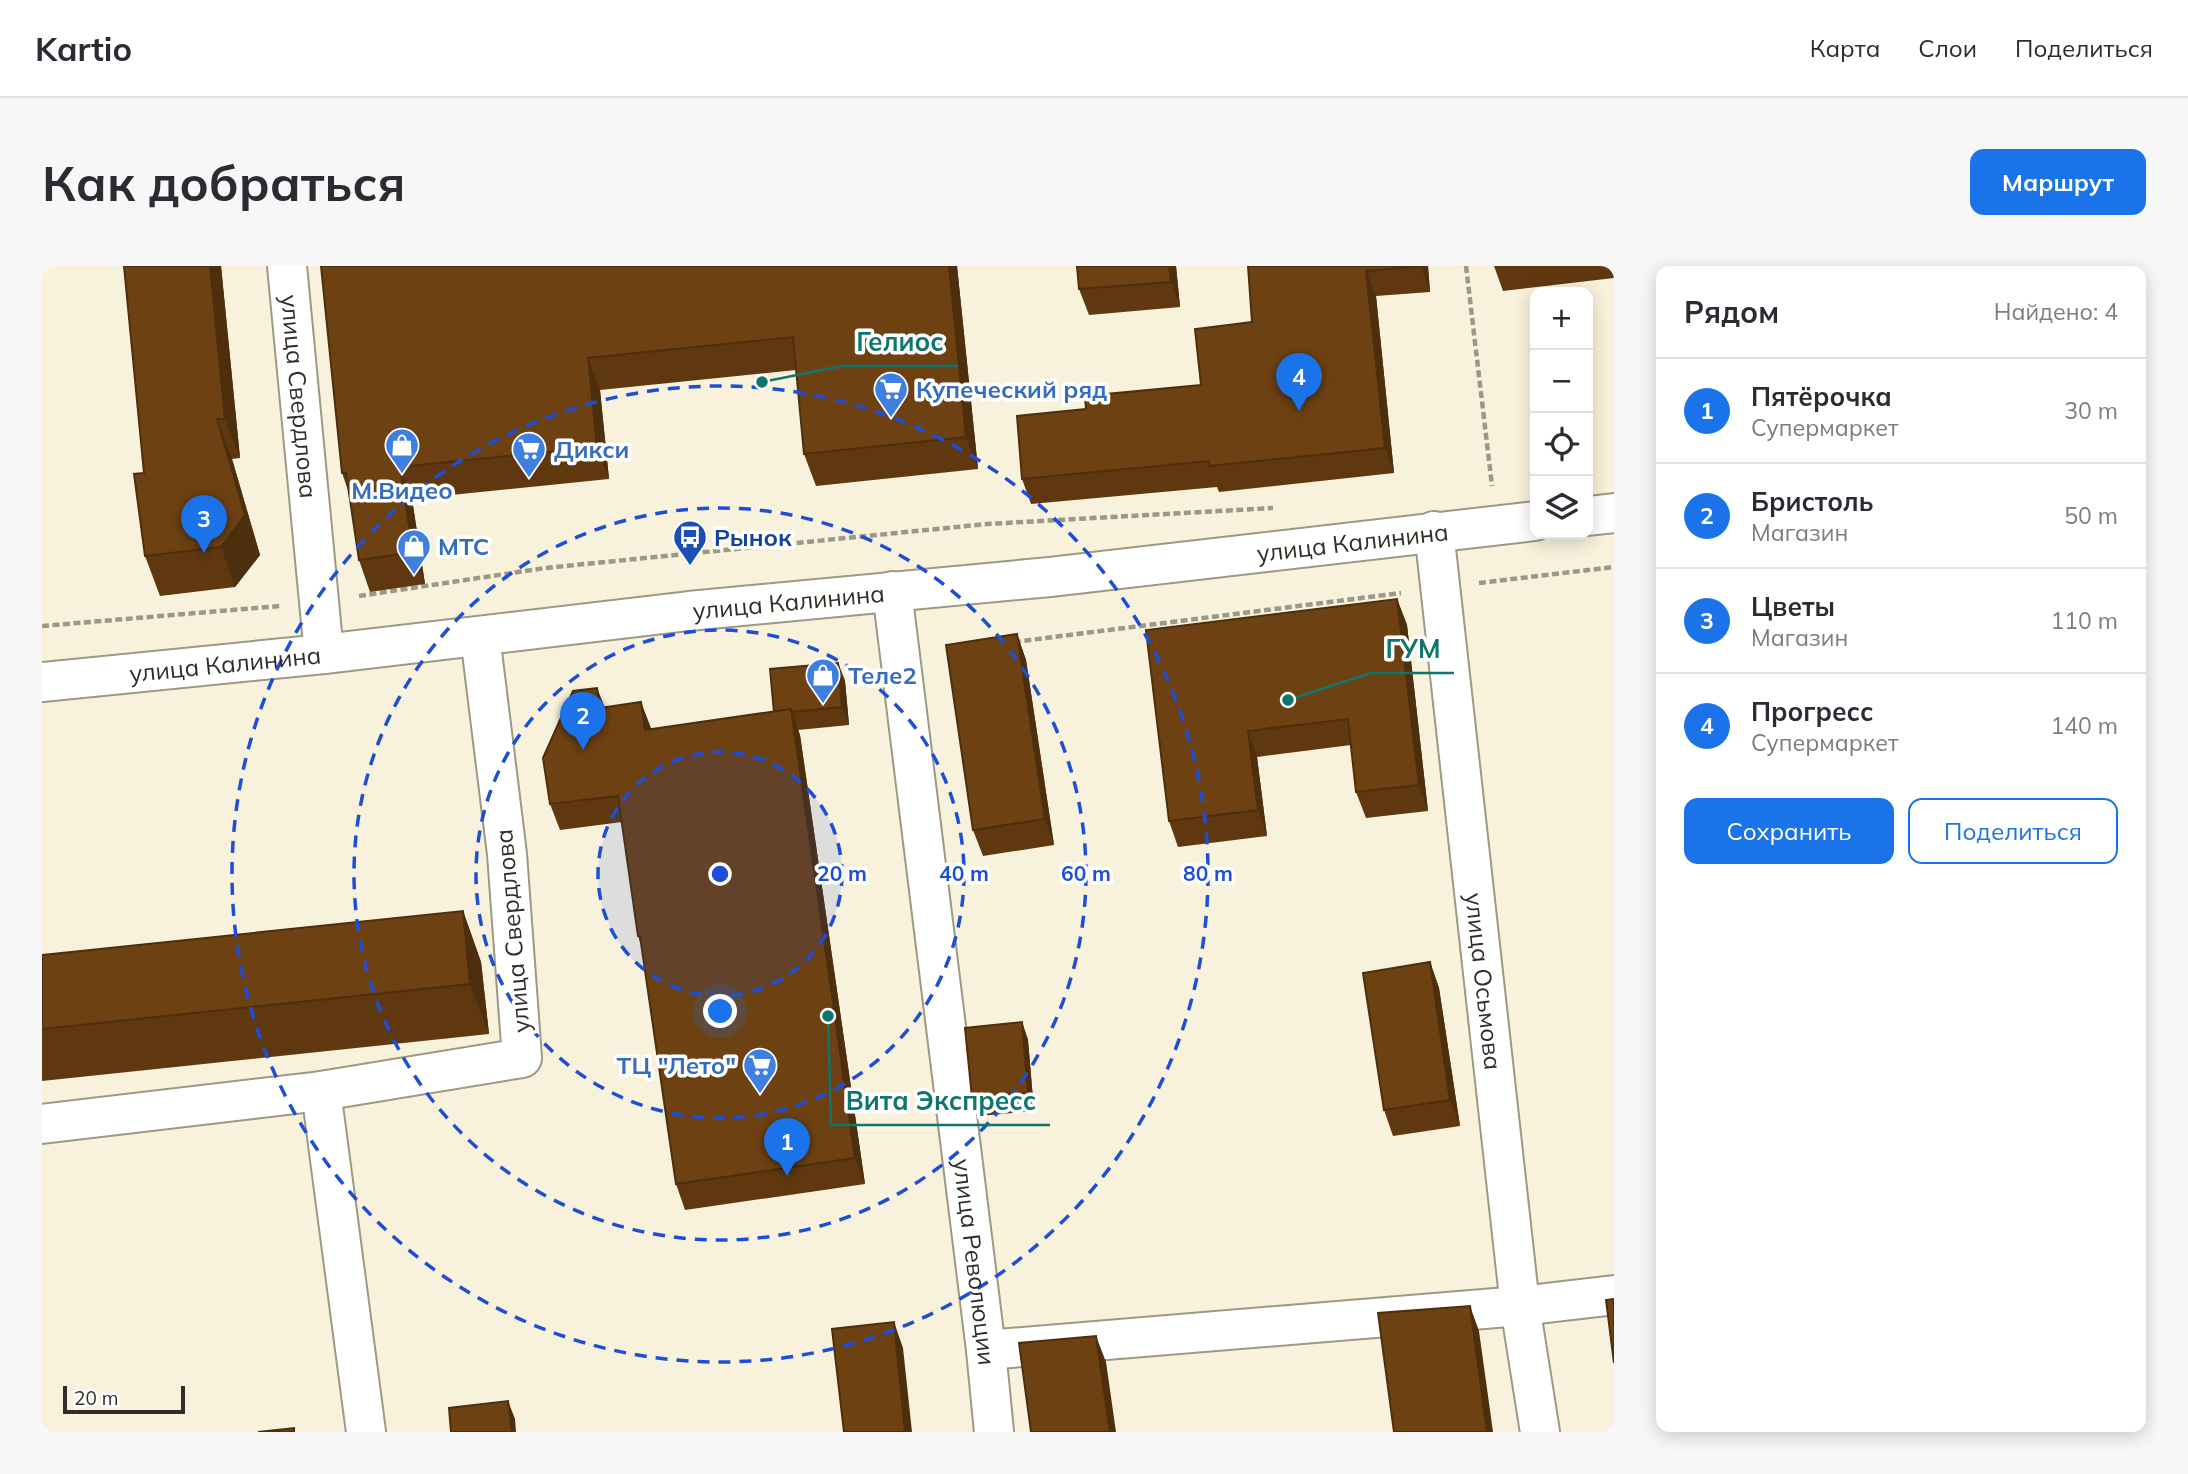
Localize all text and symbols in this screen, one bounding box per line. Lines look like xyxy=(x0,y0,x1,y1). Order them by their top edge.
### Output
text: Kartio xyxy=(35,28,132,69)
text: Карта xyxy=(1810,33,1880,63)
text: Слои xyxy=(1918,33,1977,63)
text: Поделиться xyxy=(2015,33,2153,63)
button: Маршрут xyxy=(1970,149,2146,215)
text: Как добраться xyxy=(42,152,405,213)
map controls xyxy=(1530,287,1593,539)
button: + xyxy=(1530,287,1593,350)
street label: улица Свердлова xyxy=(275,293,324,500)
text: Рядом xyxy=(1684,293,1779,331)
text: Найдено: 4 xyxy=(1994,297,2118,326)
callout: Гелиос xyxy=(842,319,958,366)
text: Гелиос xyxy=(856,325,944,358)
button: − xyxy=(1530,350,1593,413)
pin: 4 xyxy=(1276,353,1322,411)
supermarket icon: Купеческий ряд xyxy=(872,370,910,419)
place label: Купеческий ряд xyxy=(916,374,1107,404)
text: Пятёрочка xyxy=(1751,380,1892,413)
text: 1 xyxy=(1700,396,1714,425)
text: 30 m xyxy=(2064,396,2118,425)
button: locate xyxy=(1530,413,1593,476)
text: Супермаркет xyxy=(1751,413,1898,442)
shop icon: М.Видео xyxy=(383,426,421,475)
supermarket icon: Дикси xyxy=(510,430,548,479)
place label: Дикси xyxy=(554,434,629,464)
place label: М.Видео xyxy=(351,475,453,505)
button: layers xyxy=(1530,476,1593,539)
text: Бристоль xyxy=(1751,485,1873,518)
pin: 3 xyxy=(181,495,227,553)
text: 2 xyxy=(1700,501,1714,530)
text: 50 m xyxy=(2064,501,2118,530)
street label: улица Калинина xyxy=(1255,516,1450,568)
bus stop icon: Рынок xyxy=(671,518,709,567)
text: Магазин xyxy=(1751,518,1848,547)
place label: Рынок xyxy=(714,522,792,552)
shop icon: МТС xyxy=(395,527,433,576)
place label: МТС xyxy=(438,531,489,561)
street label: улица Калинина xyxy=(691,578,886,626)
text: Цветы xyxy=(1751,590,1835,623)
text: 3 xyxy=(1700,606,1714,635)
text: 110 m xyxy=(2050,606,2118,635)
text: Магазин xyxy=(1751,623,1848,652)
callout: ГУМ xyxy=(1371,626,1454,673)
text: ГУМ xyxy=(1385,632,1441,665)
street label: улица Калинина xyxy=(128,639,322,688)
shop icon: Теле2 xyxy=(804,656,842,705)
place label: Теле2 xyxy=(848,660,917,690)
pin: 2 xyxy=(560,692,606,750)
text: Прогресс xyxy=(1751,695,1874,728)
text: 4 xyxy=(1700,711,1714,740)
text: 140 m xyxy=(2050,711,2118,740)
text: Супермаркет xyxy=(1751,728,1898,757)
button: Сохранить xyxy=(1684,798,1894,864)
button: Поделиться xyxy=(1908,798,2118,864)
street label: улица Свердлова xyxy=(488,828,536,1034)
text: 20 m xyxy=(817,860,867,886)
text: 40 m xyxy=(939,860,989,886)
text: 60 m xyxy=(1061,860,1111,886)
text: 80 m xyxy=(1183,860,1233,886)
centre of rings xyxy=(708,862,732,886)
street label: улица Осьмова xyxy=(1459,891,1509,1071)
your location xyxy=(703,994,737,1028)
supermarket icon: ТЦ "Лето" xyxy=(741,1046,779,1095)
place label: ТЦ "Лето" xyxy=(617,1050,736,1080)
callout: Вита Экспресс xyxy=(831,1078,1050,1125)
text: Вита Экспресс xyxy=(846,1084,1036,1117)
pin: 1 xyxy=(764,1118,810,1176)
street label: улица Революции xyxy=(947,1157,1002,1367)
scale bar xyxy=(63,1383,186,1415)
text: 20 m xyxy=(74,1386,118,1410)

